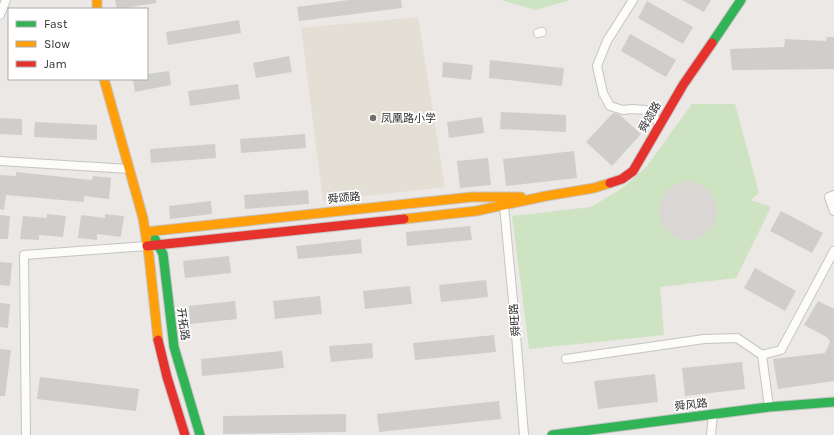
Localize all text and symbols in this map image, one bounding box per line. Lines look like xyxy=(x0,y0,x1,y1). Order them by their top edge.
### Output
legend xyxy=(8,8,148,80)
text: Fast xyxy=(44,17,68,31)
text: Slow xyxy=(44,37,70,51)
text: Jam xyxy=(44,57,67,71)
street label: 舜颂路 xyxy=(636,99,664,135)
place label: 凤凰路小学 xyxy=(381,112,436,125)
marker: 凤凰路小学 xyxy=(368,113,378,123)
street label: 舜颂路 xyxy=(327,190,361,206)
street label: 舜旺路 xyxy=(507,303,523,337)
street label: 开拓路 xyxy=(174,307,192,341)
street label: 舜风路 xyxy=(674,397,708,413)

